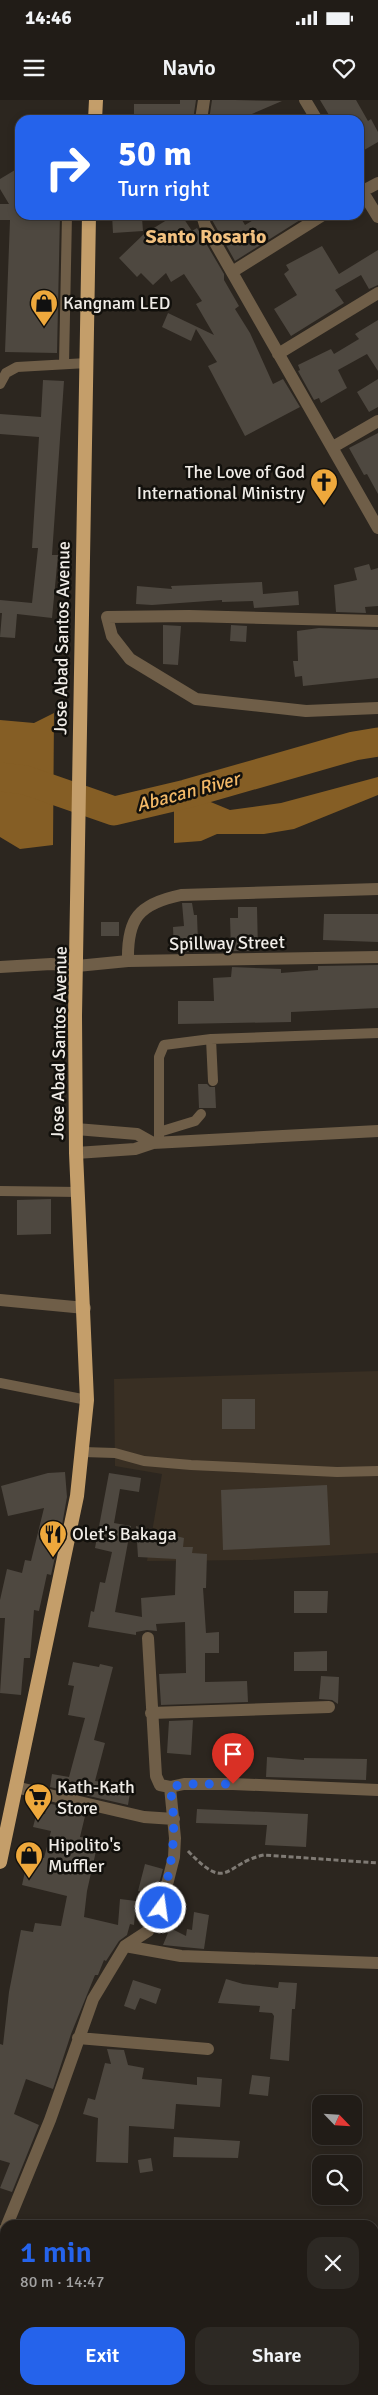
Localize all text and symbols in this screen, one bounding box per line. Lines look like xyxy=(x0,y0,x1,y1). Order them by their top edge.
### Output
text: 14:46 xyxy=(25,6,72,30)
icon: menu xyxy=(20,54,48,82)
text: Navio xyxy=(162,54,216,81)
icon: heart xyxy=(330,54,358,82)
text: 50 m xyxy=(118,132,192,175)
icon: right xyxy=(35,135,100,200)
text: Turn right xyxy=(118,175,210,202)
district label: Santo Rosario xyxy=(146,224,266,249)
shop icon: Kangnam LED xyxy=(29,288,59,327)
place label: Kangnam LED xyxy=(63,292,171,314)
place label: The Love of God International Ministry xyxy=(137,461,306,504)
church icon: The Love of God International Ministry xyxy=(309,467,339,506)
street label: Jose Abad Santos Avenue xyxy=(49,541,75,735)
water label: Abacan River xyxy=(134,766,245,817)
street label: Spillway Street xyxy=(169,931,285,955)
street label: Jose Abad Santos Avenue xyxy=(46,946,72,1140)
restaurant icon: Olet's Bakaga xyxy=(38,1519,68,1558)
place label: Olet's Bakaga xyxy=(72,1523,177,1545)
pin xyxy=(212,1733,254,1784)
icon: arrive xyxy=(219,1740,247,1768)
place label: Kath-Kath Store xyxy=(57,1776,135,1819)
supermarket icon: Kath-Kath Store xyxy=(23,1782,53,1821)
place label: Hipolito's Muffler xyxy=(48,1834,121,1877)
shop icon: Hipolito's Muffler xyxy=(14,1840,44,1879)
position arrow xyxy=(134,1881,186,1933)
north arrow xyxy=(312,2095,362,2145)
map controls xyxy=(312,2095,362,2205)
button: search xyxy=(312,2155,362,2205)
text: 1 min xyxy=(20,2234,92,2271)
button: close xyxy=(307,2237,359,2289)
text: 80 m · 14:47 xyxy=(20,2272,104,2292)
button: Exit xyxy=(20,2327,185,2385)
button: Share xyxy=(195,2327,359,2385)

